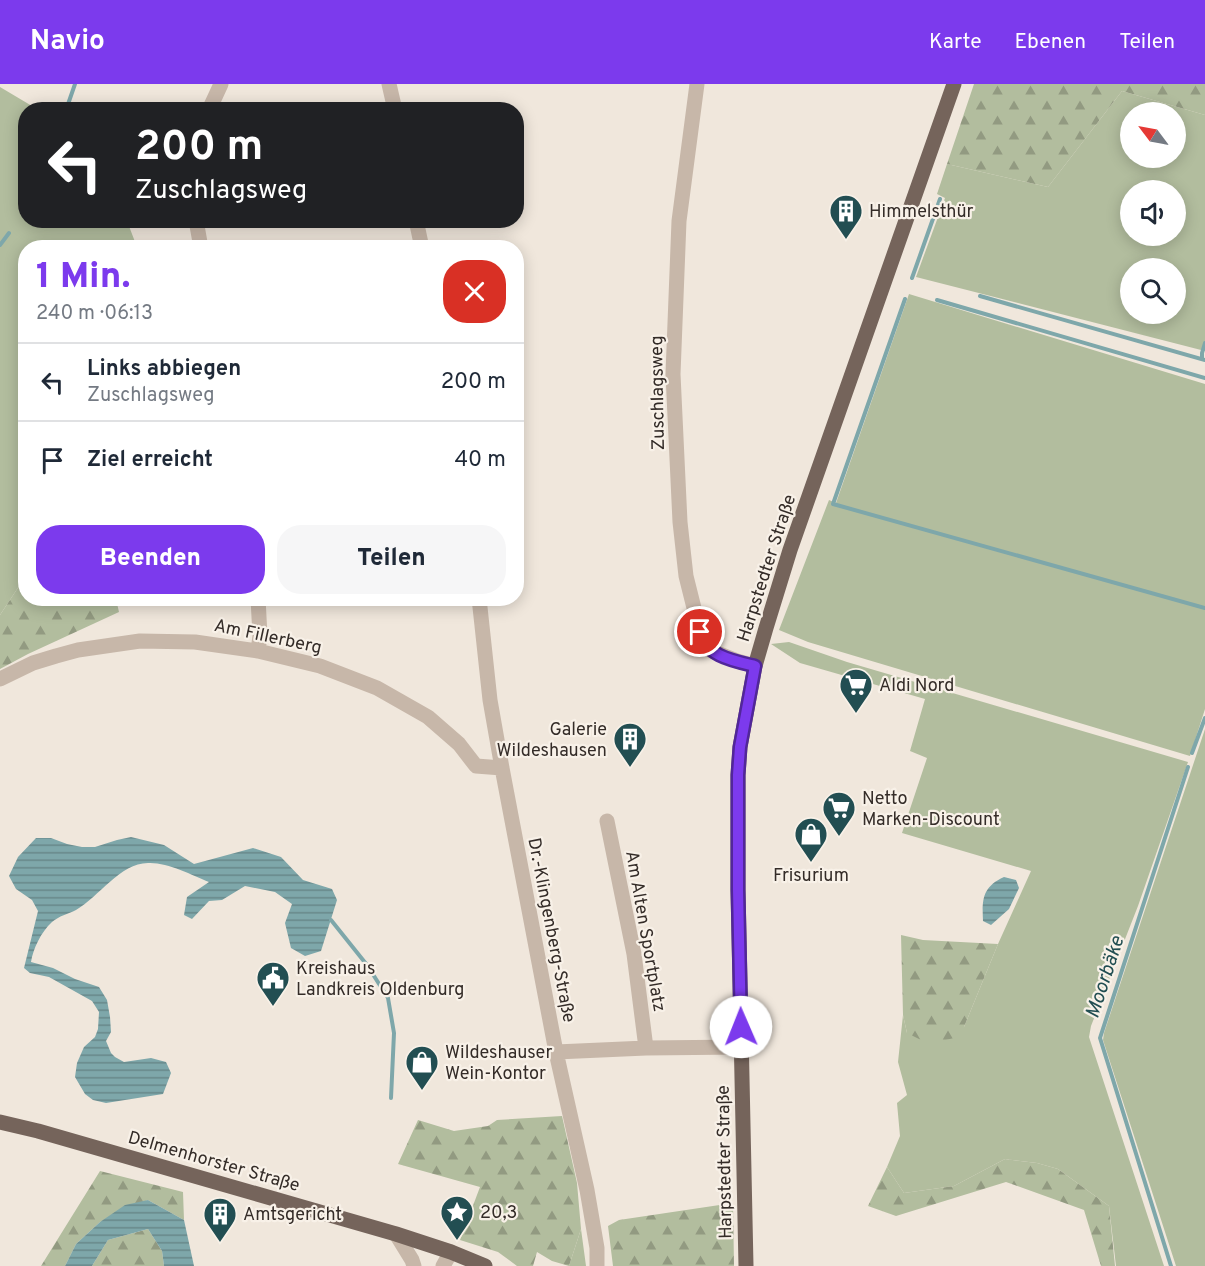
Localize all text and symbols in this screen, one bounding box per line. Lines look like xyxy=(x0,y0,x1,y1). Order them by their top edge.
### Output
text: Navio xyxy=(30,24,105,60)
text: Karte xyxy=(929,29,981,56)
text: Ebenen xyxy=(1014,29,1086,56)
text: Teilen xyxy=(1119,29,1175,56)
north arrow xyxy=(1120,102,1186,168)
map controls xyxy=(1120,102,1186,324)
text: 200 m xyxy=(135,122,263,175)
icon: left xyxy=(36,126,114,204)
text: Zuschlagsweg xyxy=(135,174,307,208)
button: sound xyxy=(1120,180,1186,246)
building icon: Himmelsthür xyxy=(828,193,864,240)
place label: Himmelsthür xyxy=(869,201,974,224)
text: 1 Min. xyxy=(36,255,131,301)
button: search xyxy=(1120,258,1186,324)
button: close xyxy=(443,260,506,323)
text: 240 m · 06:13 xyxy=(36,301,153,327)
street label: Zuschlagsweg xyxy=(646,335,671,451)
text: Links abbiegen xyxy=(87,356,241,383)
icon: left xyxy=(36,366,69,399)
text: 200 m xyxy=(441,369,506,396)
text: Zuschlagsweg xyxy=(87,383,215,409)
icon: arrive xyxy=(36,444,69,477)
text: Ziel erreicht xyxy=(87,447,213,474)
text: 40 m xyxy=(454,447,506,474)
street label: Harpstedter Straße xyxy=(733,492,802,645)
button: Beenden xyxy=(36,525,265,594)
button: Teilen xyxy=(277,525,506,594)
pin xyxy=(674,606,725,657)
street label: Am Fillerberg xyxy=(212,615,324,660)
icon: arrive xyxy=(683,615,716,648)
supermarket icon: Aldi Nord xyxy=(838,667,874,714)
place label: Aldi Nord xyxy=(879,675,954,698)
place label: Galerie Wildeshausen xyxy=(496,719,607,763)
building icon: Galerie Wildeshausen xyxy=(612,721,648,768)
place label: Netto Marken-Discount xyxy=(862,788,1000,832)
supermarket icon: Netto Marken-Discount xyxy=(821,790,857,837)
shop icon: Frisurium xyxy=(793,816,829,863)
street label: Dr.-Klingenberg-Straße xyxy=(521,836,580,1025)
street label: Am Alten Sportplatz xyxy=(619,849,670,1014)
place label: Frisurium xyxy=(773,865,849,888)
water label: Moorbäke xyxy=(1080,933,1132,1022)
place label: Kreishaus Landkreis Oldenburg xyxy=(296,958,464,1002)
public building icon: Kreishaus Landkreis Oldenburg xyxy=(255,960,291,1007)
position arrow xyxy=(709,995,773,1059)
place label: Wildeshauser Wein-Kontor xyxy=(445,1042,552,1086)
shop icon: Wildeshauser Wein-Kontor xyxy=(404,1044,440,1091)
street label: Harpstedter Straße xyxy=(713,1085,738,1239)
street label: Delmenhorster Straße xyxy=(125,1127,302,1198)
place icon: 20,3 xyxy=(439,1194,475,1241)
building icon: Amtsgericht xyxy=(202,1196,238,1243)
place label: 20,3 xyxy=(480,1202,517,1225)
place label: Amtsgericht xyxy=(243,1204,342,1227)

